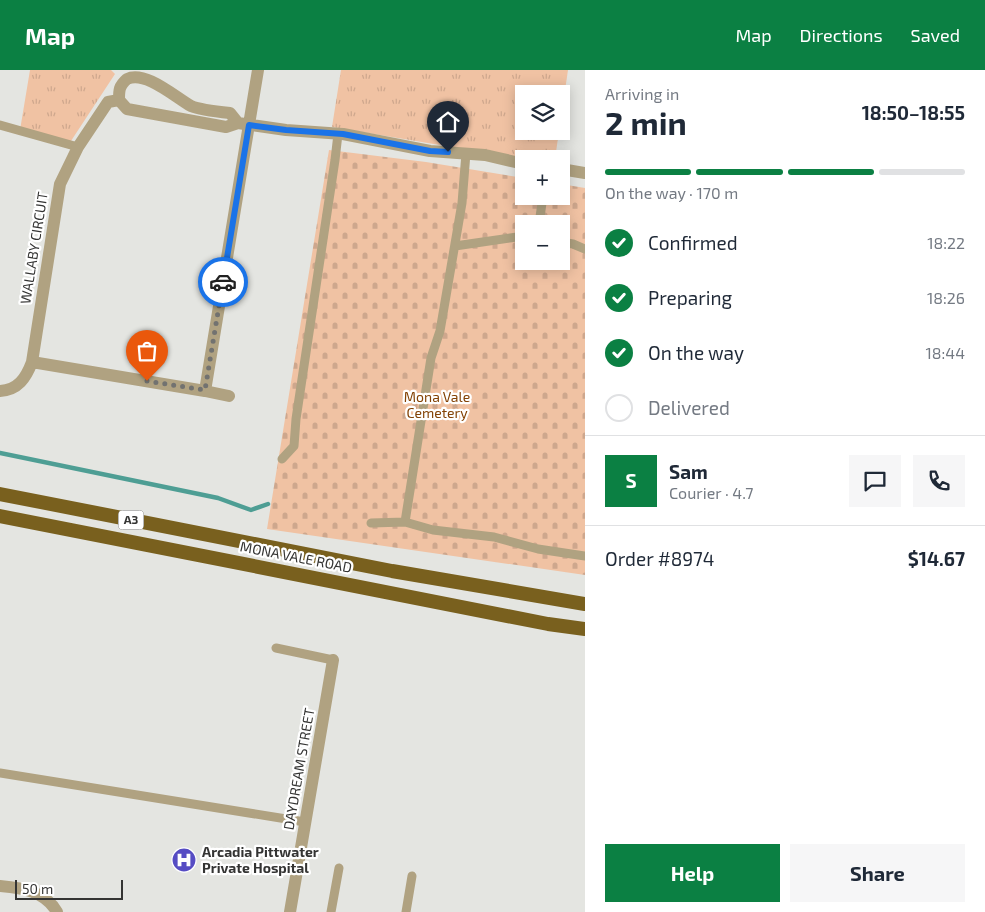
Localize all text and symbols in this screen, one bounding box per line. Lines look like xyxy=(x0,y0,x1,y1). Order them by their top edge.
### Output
text: Map xyxy=(25,21,75,50)
text: Map xyxy=(735,24,772,46)
text: Directions xyxy=(800,24,883,46)
text: Saved xyxy=(911,24,960,46)
text: Arriving in xyxy=(605,84,679,103)
map controls xyxy=(515,85,570,270)
button: layers xyxy=(515,85,570,140)
pin xyxy=(427,101,469,152)
text: 18:50–18:55 xyxy=(862,101,965,124)
text: 2 min xyxy=(605,103,687,141)
icon: home xyxy=(434,108,462,136)
button: + xyxy=(515,150,570,205)
text: On the way · 170 m xyxy=(605,183,738,202)
street label: WALLABY CIRCUIT xyxy=(16,191,51,305)
button: − xyxy=(515,215,570,270)
icon: check xyxy=(605,229,633,257)
text: Confirmed xyxy=(648,231,738,254)
text: 18:22 xyxy=(927,233,965,252)
courier xyxy=(198,257,248,307)
icon: car xyxy=(209,268,237,296)
icon: check xyxy=(605,284,633,312)
text: Preparing xyxy=(648,286,732,309)
text: 18:26 xyxy=(927,288,965,307)
pin xyxy=(126,330,168,381)
icon: bag xyxy=(133,337,161,365)
icon: check xyxy=(605,339,633,367)
text: On the way xyxy=(648,341,744,364)
text: 18:44 xyxy=(925,343,965,362)
park label: Mona Vale Cemetery xyxy=(404,388,470,421)
text: Delivered xyxy=(648,396,730,419)
button: chat xyxy=(849,455,901,507)
button: phone xyxy=(913,455,965,507)
text: Sam xyxy=(669,460,708,483)
text: S xyxy=(625,469,637,492)
text: Courier · 4.7 xyxy=(669,483,753,502)
road number: A3 xyxy=(118,510,144,530)
street label: MONA VALE ROAD xyxy=(239,537,353,576)
text: Order #8974 xyxy=(605,547,715,570)
text: $14.67 xyxy=(908,547,965,570)
street label: DAYDREAM STREET xyxy=(279,707,318,831)
place label: Arcadia Pittwater Private Hospital xyxy=(202,843,319,876)
button: Help xyxy=(605,844,780,902)
button: Share xyxy=(790,844,965,902)
hospital icon: Arcadia Pittwater Private Hospital xyxy=(171,847,197,873)
scale bar xyxy=(15,877,122,900)
text: 50 m xyxy=(22,880,53,897)

